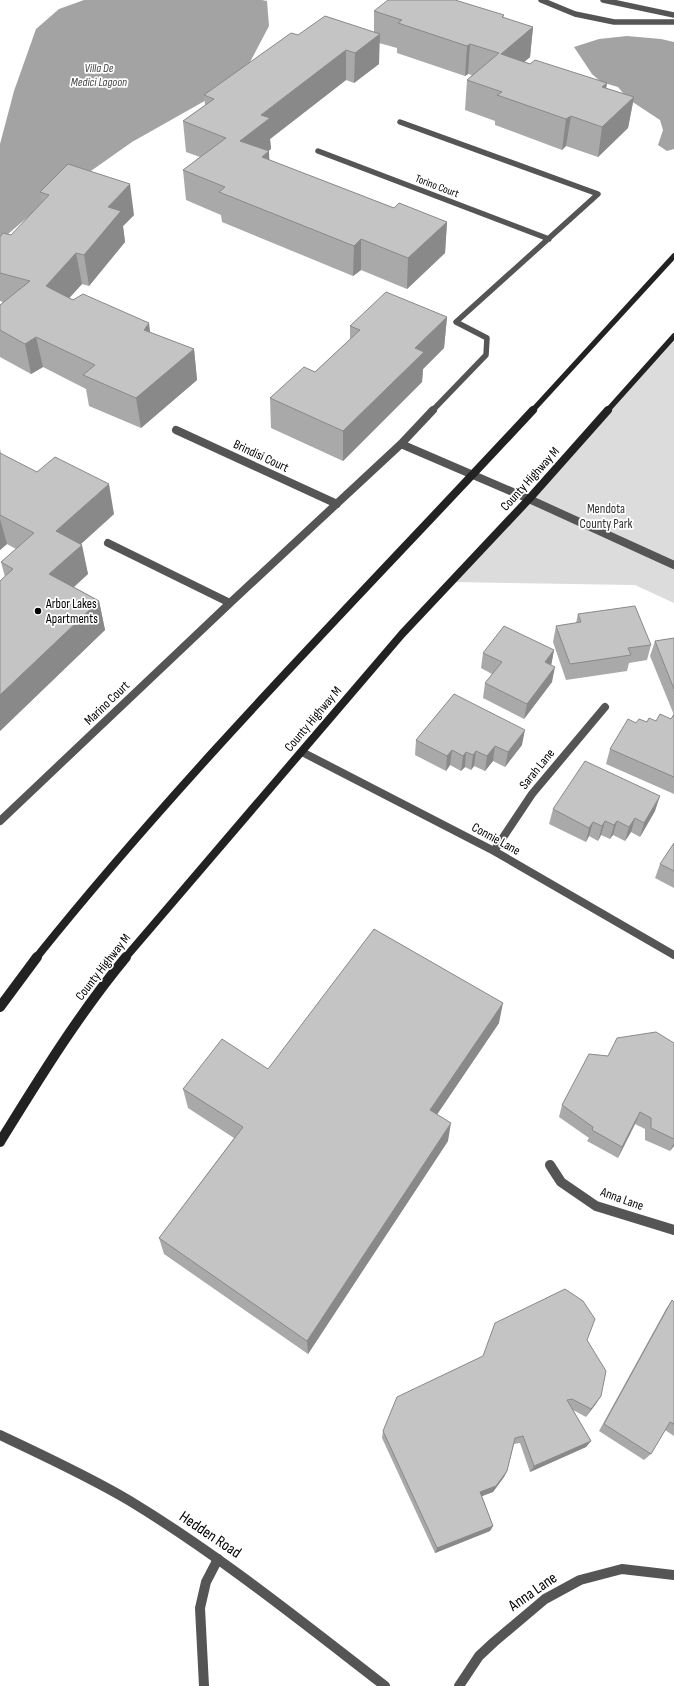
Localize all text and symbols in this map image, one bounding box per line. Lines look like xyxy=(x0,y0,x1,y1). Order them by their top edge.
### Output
water label: Villa De Medici Lagoon xyxy=(71,61,127,90)
street label: Torino Court xyxy=(413,172,461,200)
street label: Brindisi Court xyxy=(231,436,291,476)
street label: County Highway M xyxy=(497,444,563,514)
park label: Mendota County Park xyxy=(580,501,632,532)
place label: Arbor Lakes Apartments xyxy=(45,596,98,627)
marker: Arbor Lakes Apartments xyxy=(33,606,43,616)
street label: Marino Court xyxy=(81,678,133,728)
street label: County Highway M xyxy=(281,683,345,755)
street label: Sarah Lane xyxy=(516,746,558,792)
street label: Connie Lane xyxy=(469,819,523,859)
street label: County Highway M xyxy=(72,930,134,1004)
street label: Anna Lane xyxy=(597,1184,646,1214)
street label: Hedden Road xyxy=(176,1507,244,1563)
street label: Anna Lane xyxy=(504,1568,561,1616)

